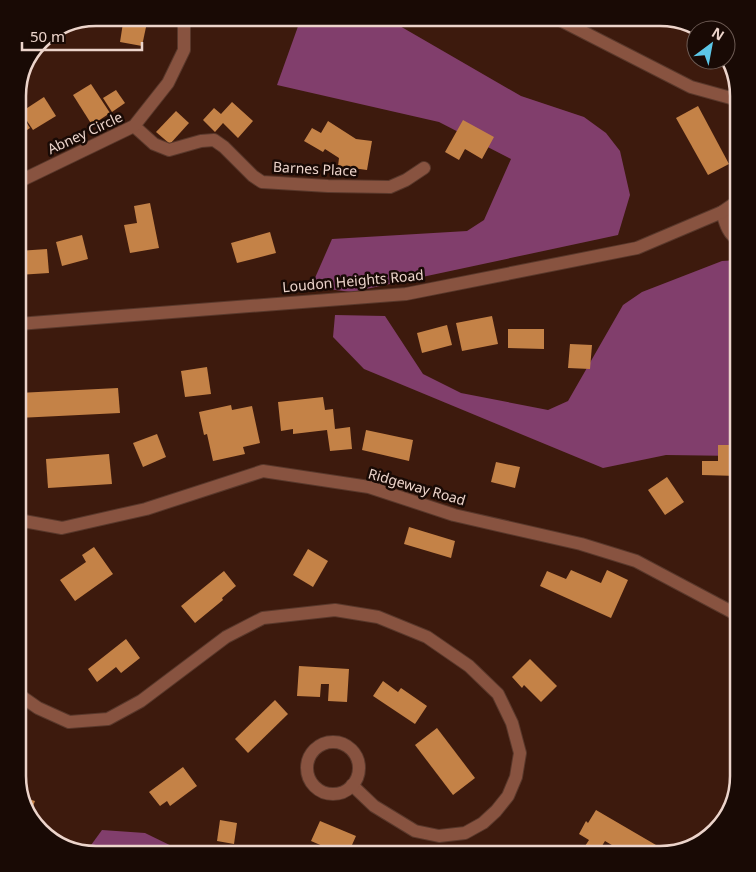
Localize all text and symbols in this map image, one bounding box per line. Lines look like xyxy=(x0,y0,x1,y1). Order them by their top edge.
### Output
scale bar xyxy=(22,20,142,52)
north arrow xyxy=(686,20,736,70)
text: N xyxy=(708,22,728,45)
text: 50 m xyxy=(30,26,65,46)
street label: Abney Circle xyxy=(44,107,126,158)
street label: Barnes Place xyxy=(272,157,358,180)
street label: Loudon Heights Road xyxy=(281,265,425,296)
street label: Ridgeway Road xyxy=(366,464,468,509)

